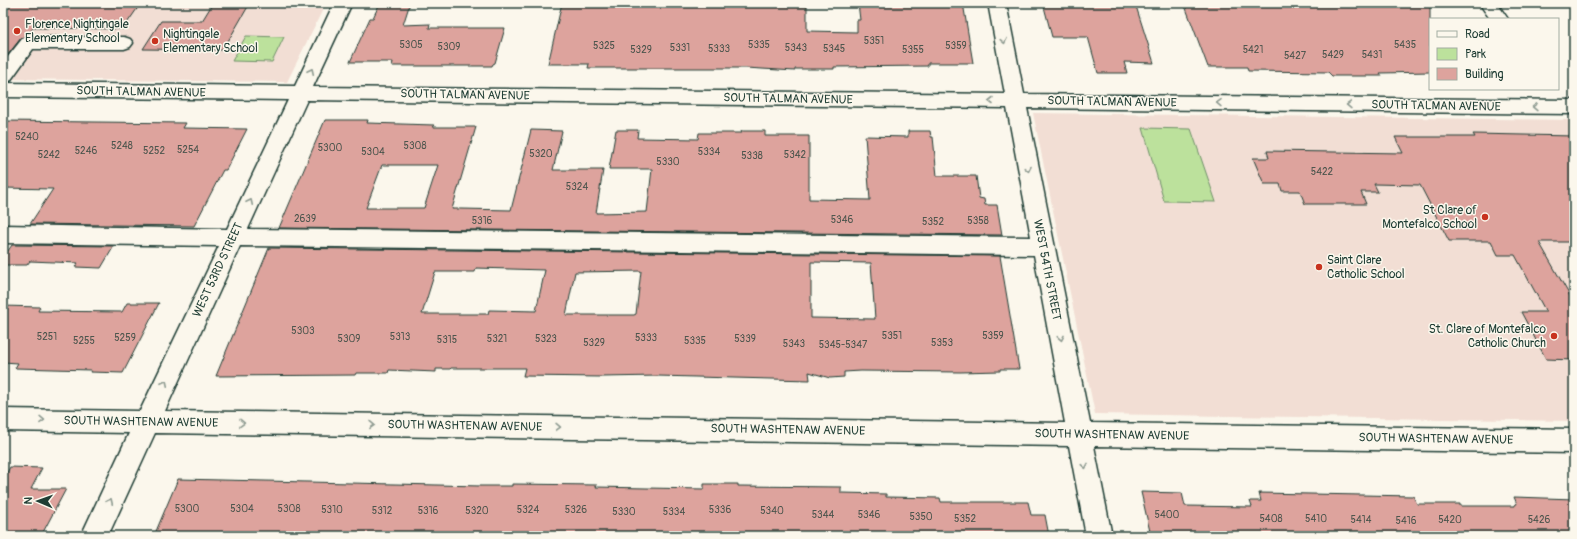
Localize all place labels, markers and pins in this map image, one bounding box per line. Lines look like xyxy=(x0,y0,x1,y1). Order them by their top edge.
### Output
place label: Florence Nightingale Elementary School xyxy=(25,17,129,46)
marker: Florence Nightingale Elementary School xyxy=(12,26,22,36)
place label: Nightingale Elementary School xyxy=(163,27,258,56)
marker: Nightingale Elementary School xyxy=(150,36,160,46)
place label: St Clare of Montefalco School xyxy=(1382,203,1477,232)
marker: St Clare of Montefalco School xyxy=(1480,212,1490,222)
place label: Saint Clare Catholic School xyxy=(1327,253,1405,282)
marker: Saint Clare Catholic School xyxy=(1314,262,1324,272)
place label: St. Clare of Montefalco Catholic Church xyxy=(1429,322,1547,351)
marker: St. Clare of Montefalco Catholic Church xyxy=(1549,331,1559,341)

